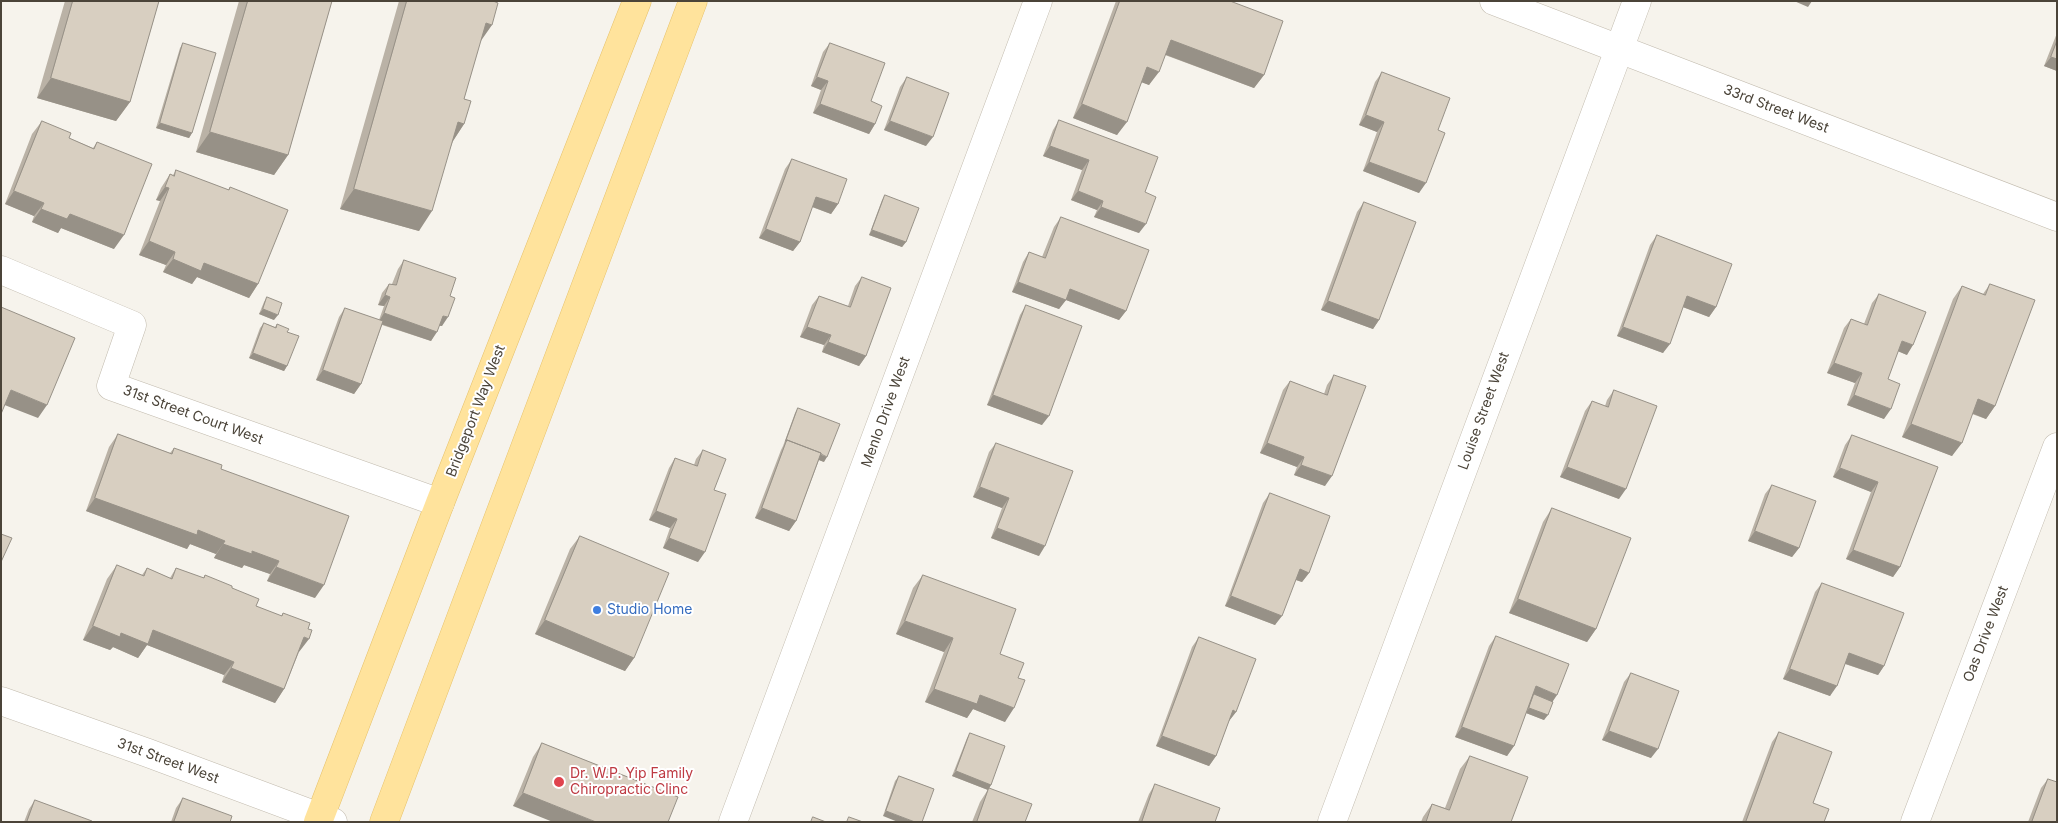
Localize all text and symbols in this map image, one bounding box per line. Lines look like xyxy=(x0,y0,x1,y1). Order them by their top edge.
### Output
street label: 33rd Street West xyxy=(1721,81,1831,137)
street label: Bridgeport Way West xyxy=(443,343,509,479)
street label: Louise Street West xyxy=(1455,350,1513,472)
street label: Menlo Drive West xyxy=(858,354,914,470)
street label: 31st Street Court West xyxy=(121,382,265,448)
street label: Oas Drive West xyxy=(1960,583,2012,685)
place label: Studio Home xyxy=(607,602,692,618)
marker: Studio Home xyxy=(591,604,603,616)
street label: 31st Street West xyxy=(115,735,221,787)
place label: Dr. W.P. Yip Family Chiropractic Clinc xyxy=(570,766,693,799)
marker: Dr. W.P. Yip Family Chiropractic Clinc xyxy=(552,775,566,789)

